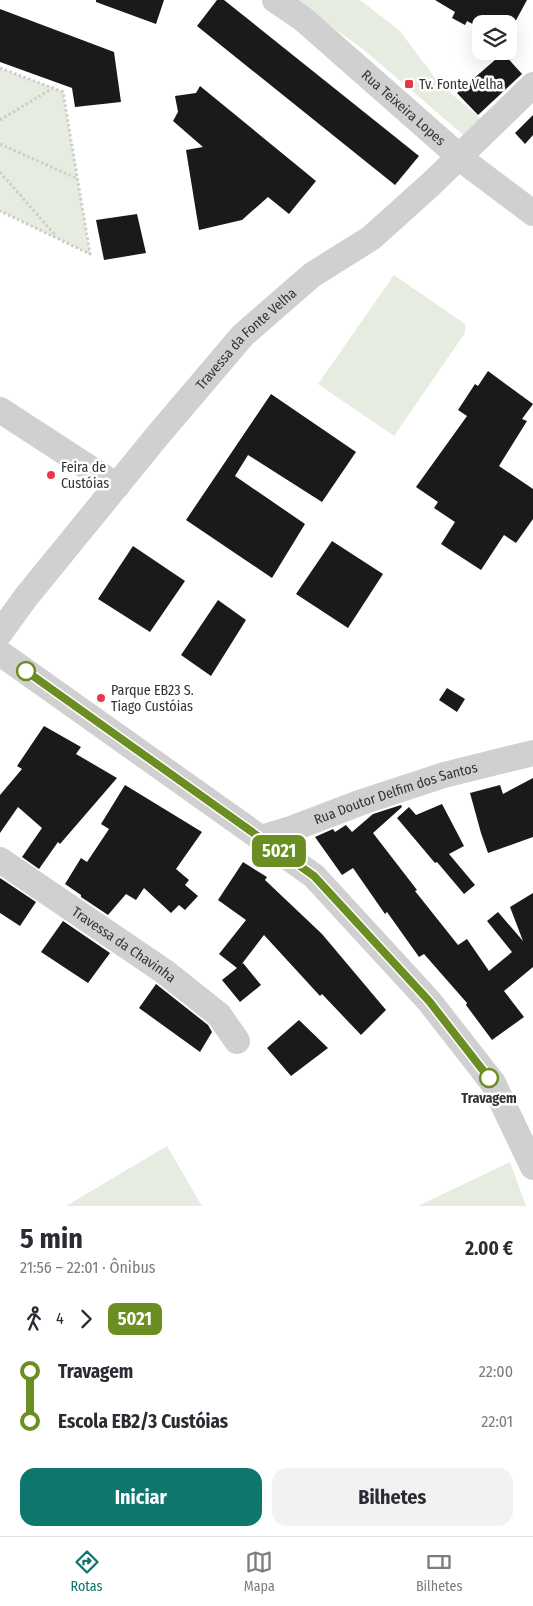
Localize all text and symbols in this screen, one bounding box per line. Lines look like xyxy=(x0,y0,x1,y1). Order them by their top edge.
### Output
map controls xyxy=(472,15,517,60)
button: layers xyxy=(472,15,517,60)
street label: Rua Teixeira Lopes xyxy=(358,66,449,149)
place label: Tv. Fonte Velha xyxy=(419,76,504,93)
marker: Tv. Fonte Velha xyxy=(403,78,415,90)
street label: Travessa da Fonte Velha xyxy=(192,284,300,393)
place label: Feira de Custóias xyxy=(61,459,109,492)
marker: Feira de Custóias xyxy=(45,469,57,481)
unlabelled marker xyxy=(16,661,36,681)
place label: Parque EB23 S. Tiago Custóias xyxy=(111,682,194,715)
marker: Parque EB23 S. Tiago Custóias xyxy=(95,692,107,704)
street label: Rua Doutor Delfim dos Santos xyxy=(311,759,479,828)
line badge: 5021 xyxy=(244,835,314,867)
text: 5021 xyxy=(262,840,296,862)
street label: Travessa da Chavinha xyxy=(69,903,180,986)
marker: Travagem xyxy=(479,1068,499,1088)
place label: Travagem xyxy=(461,1090,517,1107)
text: 5 min xyxy=(20,1222,83,1255)
text: 2.00 € xyxy=(465,1237,513,1260)
text: 21:56 – 22:01 · Ônibus xyxy=(20,1258,156,1277)
icon: walk xyxy=(20,1305,48,1333)
icon: forward xyxy=(72,1305,100,1333)
text: 5021 xyxy=(118,1308,152,1330)
text: 4 xyxy=(56,1309,64,1328)
text: Travagem xyxy=(58,1360,133,1383)
text: 22:00 xyxy=(479,1362,513,1381)
text: Escola EB2/3 Custóias xyxy=(58,1410,228,1433)
text: 22:01 xyxy=(481,1412,513,1431)
button: Iniciar xyxy=(20,1468,262,1526)
button: Bilhetes xyxy=(272,1468,513,1526)
tab: Rotas xyxy=(71,1548,103,1595)
tab: Mapa xyxy=(244,1548,275,1595)
tab: Bilhetes xyxy=(416,1548,462,1595)

